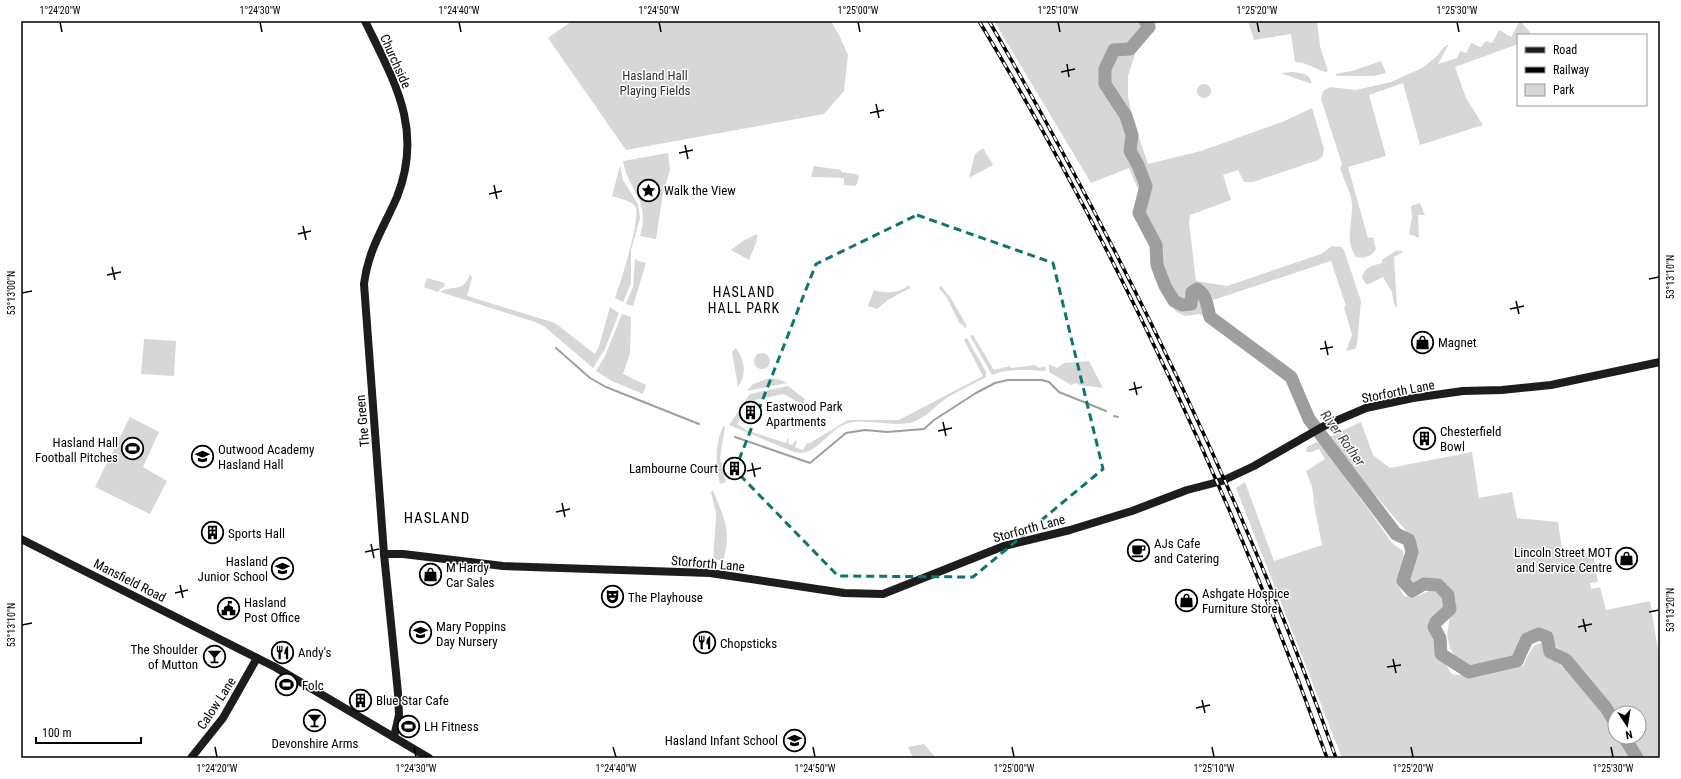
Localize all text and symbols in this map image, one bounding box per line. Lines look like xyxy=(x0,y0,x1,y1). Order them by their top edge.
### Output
text: 1°24'20"W xyxy=(40,5,81,16)
text: 1°24'30"W xyxy=(240,5,281,16)
text: 1°24'40"W xyxy=(439,5,480,16)
text: 1°24'50"W xyxy=(639,5,680,16)
text: 1°25'00"W xyxy=(838,5,879,16)
text: 1°25'10"W xyxy=(1038,5,1079,16)
text: 1°25'20"W xyxy=(1237,5,1278,16)
text: 1°25'30"W xyxy=(1437,5,1478,16)
street label: Churchside xyxy=(377,32,414,91)
legend xyxy=(1517,34,1647,106)
text: Road xyxy=(1553,43,1577,57)
text: Railway xyxy=(1553,63,1589,77)
park label: Hasland Hall Playing Fields xyxy=(619,68,691,98)
text: Park xyxy=(1553,83,1575,97)
place icon: Walk the View xyxy=(635,177,661,203)
place label: Walk the View xyxy=(664,183,736,198)
text: 53°13'10"N xyxy=(1665,255,1676,299)
text: 53°13'00"N xyxy=(6,271,17,315)
district label: HASLAND HALL PARK xyxy=(708,284,780,316)
shop icon: Magnet xyxy=(1409,329,1435,355)
place label: Magnet xyxy=(1438,335,1477,350)
street label: Storforth Lane xyxy=(1360,377,1436,406)
street label: The Green xyxy=(353,394,372,448)
place label: Eastwood Park Apartments xyxy=(766,399,843,429)
building icon: Eastwood Park Apartments xyxy=(738,400,764,426)
water label: River Rother xyxy=(1317,407,1369,470)
place label: Chesterfield Bowl xyxy=(1440,424,1501,454)
building icon: Chesterfield Bowl xyxy=(1412,425,1438,451)
place label: Hasland Hall Football Pitches xyxy=(35,435,118,465)
sports icon: Hasland Hall Football Pitches xyxy=(120,436,146,462)
place label: Outwood Academy Hasland Hall xyxy=(218,442,315,472)
school or university icon: Outwood Academy Hasland Hall xyxy=(189,443,215,469)
building icon: Lambourne Court xyxy=(721,455,747,481)
place label: Lambourne Court xyxy=(629,461,718,476)
district label: HASLAND xyxy=(404,509,470,527)
street label: Storforth Lane xyxy=(992,512,1067,545)
building icon: Sports Hall xyxy=(199,520,225,546)
place label: Sports Hall xyxy=(228,526,285,541)
place label: AJs Cafe and Catering xyxy=(1154,536,1219,566)
cafe icon: AJs Cafe and Catering xyxy=(1125,537,1151,563)
place label: Lincoln Street MOT and Service Centre xyxy=(1514,545,1612,575)
shop icon: Lincoln Street MOT and Service Centre xyxy=(1614,546,1640,572)
street label: Storforth Lane xyxy=(671,553,745,574)
place label: Hasland Junior School xyxy=(198,554,268,584)
school or university icon: Hasland Junior School xyxy=(270,555,296,581)
street label: Mansfield Road xyxy=(91,556,168,605)
place label: M Hardy Car Sales xyxy=(446,560,495,590)
shop icon: M Hardy Car Sales xyxy=(417,561,443,587)
theatre icon: The Playhouse xyxy=(599,584,625,610)
place label: Ashgate Hospice Furniture Store xyxy=(1202,586,1289,616)
shop icon: Ashgate Hospice Furniture Store xyxy=(1174,587,1200,613)
text: 53°13'20"N xyxy=(1665,588,1676,632)
place label: The Playhouse xyxy=(628,590,703,605)
place label: Hasland Post Office xyxy=(244,595,300,625)
public building icon: Hasland Post Office xyxy=(216,596,242,622)
text: 53°13'10"N xyxy=(6,603,17,647)
place label: Mary Poppins Day Nursery xyxy=(436,619,506,649)
school or university icon: Mary Poppins Day Nursery xyxy=(408,620,434,646)
restaurant icon: Chopsticks xyxy=(691,630,717,656)
place label: Chopsticks xyxy=(720,636,777,651)
restaurant icon: Andy's xyxy=(269,639,295,665)
place label: The Shoulder of Mutton xyxy=(131,642,198,672)
bar icon: The Shoulder of Mutton xyxy=(201,643,227,669)
place label: Andy's xyxy=(298,645,332,660)
sports icon: Folc xyxy=(274,672,300,698)
street label: Calow Lane xyxy=(194,674,239,732)
place label: Folc xyxy=(302,678,324,693)
building icon: Blue Star Cafe xyxy=(347,687,373,713)
place label: Blue Star Cafe xyxy=(376,693,449,708)
north arrow xyxy=(1607,705,1647,745)
bar icon: Devonshire Arms xyxy=(302,708,328,734)
sports icon: LH Fitness xyxy=(396,713,422,739)
scale bar xyxy=(36,719,141,745)
place label: LH Fitness xyxy=(424,719,479,734)
text: 100 m xyxy=(42,726,72,740)
school or university icon: Hasland Infant School xyxy=(781,727,807,753)
text: N xyxy=(1624,727,1634,741)
place label: Hasland Infant School xyxy=(665,733,778,748)
place label: Devonshire Arms xyxy=(271,736,359,751)
text: 1°24'20"W xyxy=(197,763,238,774)
text: 1°24'30"W xyxy=(396,763,437,774)
text: 1°24'40"W xyxy=(596,763,637,774)
text: 1°24'50"W xyxy=(795,763,836,774)
text: 1°25'00"W xyxy=(994,763,1035,774)
text: 1°25'10"W xyxy=(1194,763,1235,774)
text: 1°25'20"W xyxy=(1393,763,1434,774)
text: 1°25'30"W xyxy=(1593,763,1634,774)

